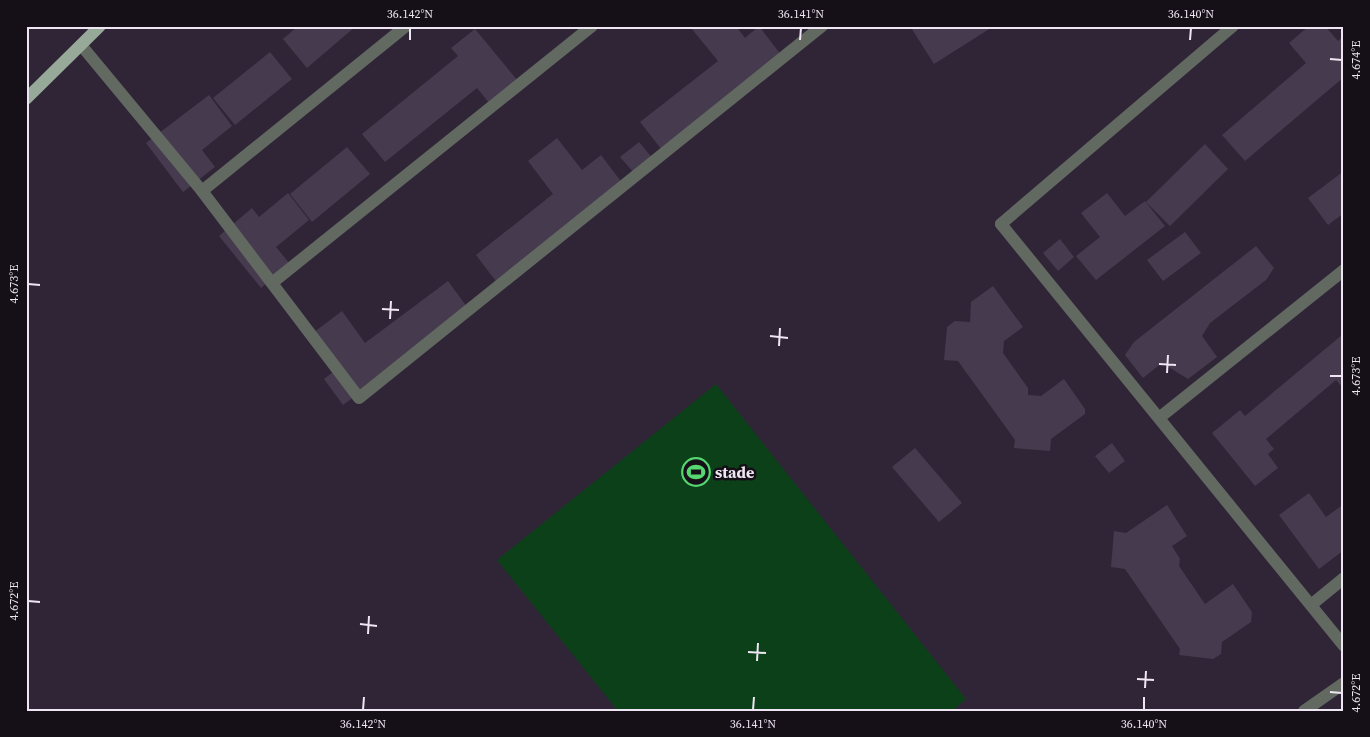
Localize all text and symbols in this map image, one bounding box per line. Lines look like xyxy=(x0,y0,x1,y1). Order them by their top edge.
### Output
text: 36.142°N xyxy=(387,6,433,22)
text: 36.141°N xyxy=(778,6,824,22)
text: 36.140°N xyxy=(1168,6,1214,22)
text: 4.674°E xyxy=(1348,41,1364,79)
text: 4.673°E xyxy=(6,265,22,303)
text: 4.673°E xyxy=(1348,357,1364,395)
sports icon: stade xyxy=(681,457,711,487)
place label: stade xyxy=(715,461,754,483)
text: 4.672°E xyxy=(6,582,22,620)
text: 4.672°E xyxy=(1348,674,1364,712)
text: 36.142°N xyxy=(340,716,386,732)
text: 36.141°N xyxy=(730,716,776,732)
text: 36.140°N xyxy=(1121,716,1167,732)

